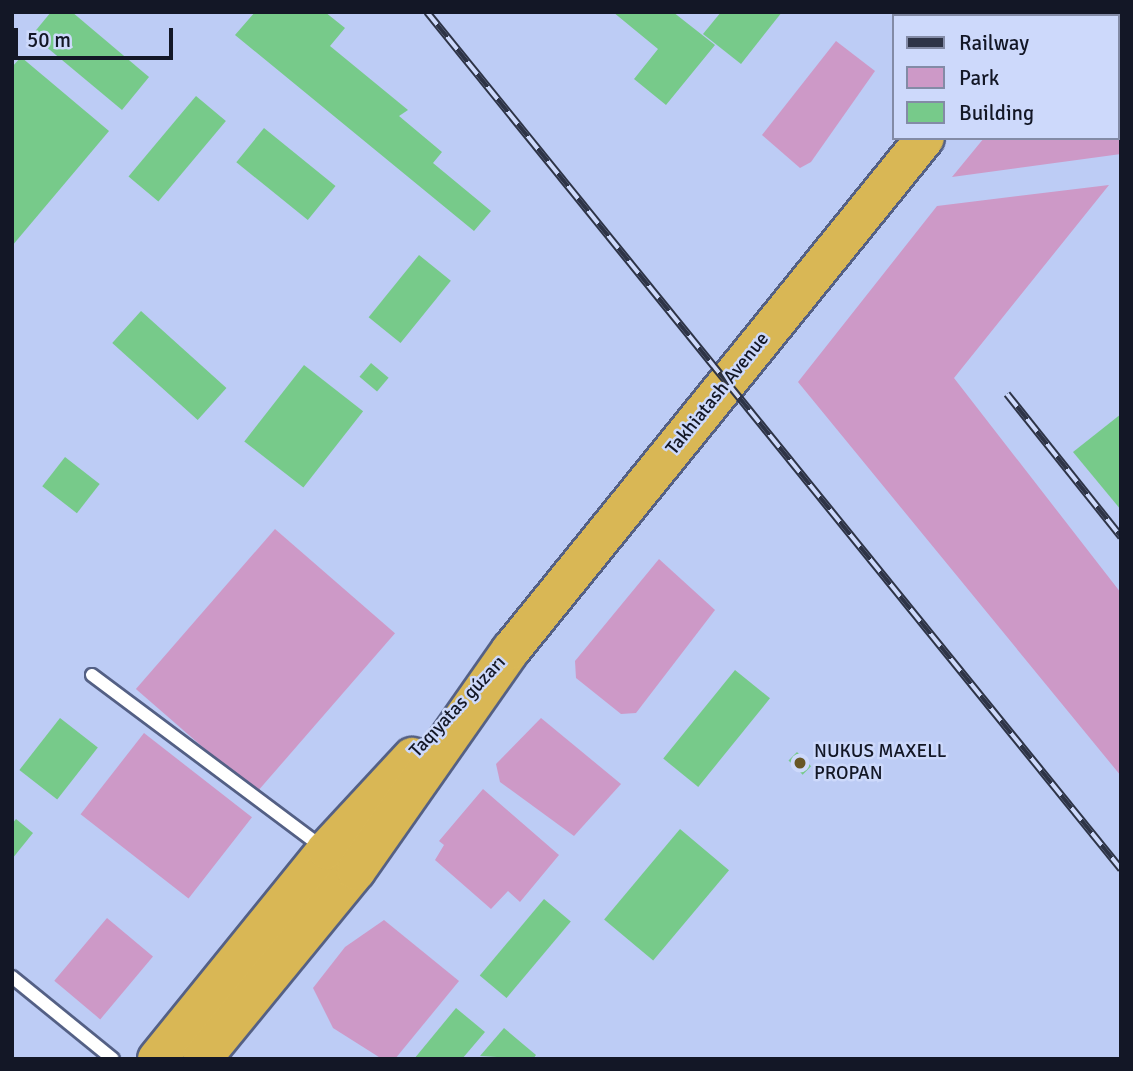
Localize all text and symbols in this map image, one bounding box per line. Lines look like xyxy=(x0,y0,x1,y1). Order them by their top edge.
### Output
scale bar xyxy=(18,14,177,58)
legend xyxy=(892,14,1119,140)
text: 50 m xyxy=(27,27,71,53)
text: Railway xyxy=(959,30,1029,56)
text: Park xyxy=(959,65,999,91)
text: Building xyxy=(959,100,1034,126)
street label: Takhiatash Avenue xyxy=(662,328,774,460)
street label: Taqıyatas gúzarı xyxy=(405,652,511,762)
place label: NUKUS MAXELL PROPAN xyxy=(814,741,947,785)
marker: NUKUS MAXELL PROPAN xyxy=(792,755,808,771)

